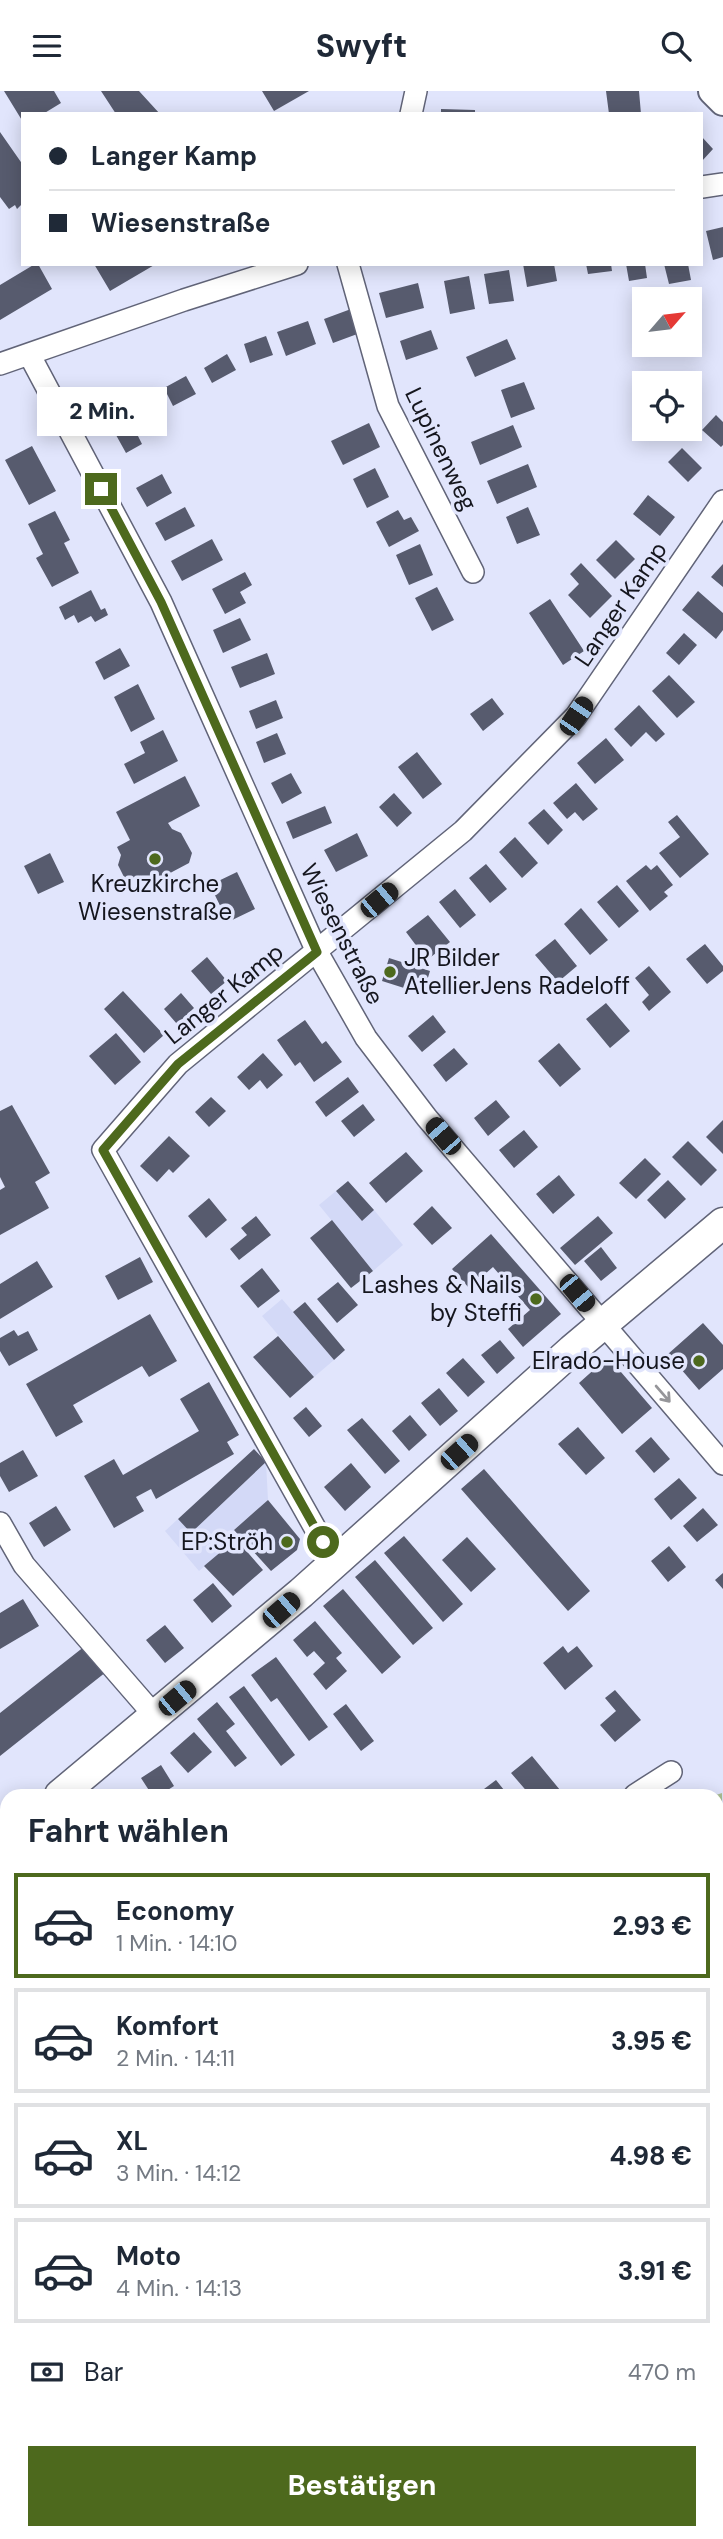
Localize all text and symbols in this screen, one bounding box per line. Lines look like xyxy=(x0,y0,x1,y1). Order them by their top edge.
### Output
text: Swyft xyxy=(316,25,407,67)
icon: menu xyxy=(28,27,66,65)
icon: search xyxy=(657,27,695,65)
text: Langer Kamp xyxy=(91,139,257,173)
text: Wiesenstraße xyxy=(91,206,270,240)
north arrow xyxy=(632,287,702,357)
map controls xyxy=(632,287,702,441)
button: locate xyxy=(632,371,702,441)
street label: Lupinenweg xyxy=(398,382,485,515)
callout: 2 Min. xyxy=(36,387,166,437)
text: 2 Min. xyxy=(69,396,135,426)
route end xyxy=(85,473,117,505)
street label: Langer Kamp xyxy=(567,535,674,672)
car xyxy=(556,693,597,739)
marker: Kreuzkirche Wiesenstraße xyxy=(147,851,163,867)
street label: Wiesenstraße xyxy=(294,858,391,1009)
place label: Kreuzkirche Wiesenstraße xyxy=(78,868,232,927)
car xyxy=(357,878,402,922)
street label: Langer Kamp xyxy=(158,936,289,1051)
place label: JR Bilder AtellierJens Radeloff xyxy=(404,942,630,1001)
marker: JR Bilder AtellierJens Radeloff xyxy=(382,964,398,980)
car xyxy=(422,1113,465,1159)
place label: Lashes & Nails by Steffi xyxy=(362,1269,522,1328)
car xyxy=(556,1270,599,1316)
marker: Lashes & Nails by Steffi xyxy=(528,1291,544,1307)
place label: Elrado-House xyxy=(532,1345,685,1376)
marker: Elrado-House xyxy=(691,1353,707,1369)
one-way arrow xyxy=(655,1385,671,1403)
car xyxy=(437,1430,482,1474)
place label: EP:Ströh xyxy=(181,1526,273,1557)
route start xyxy=(307,1526,339,1558)
marker: EP:Ströh xyxy=(279,1534,295,1550)
car xyxy=(259,1588,304,1632)
car xyxy=(155,1676,200,1720)
text: Fahrt wählen xyxy=(28,1810,229,1852)
icon: car xyxy=(32,1894,95,1957)
text: Economy xyxy=(116,1894,234,1928)
text: 2.93 € xyxy=(612,1909,692,1943)
text: 1 Min. · 14:10 xyxy=(116,1928,237,1958)
icon: car xyxy=(32,2009,95,2072)
text: Komfort xyxy=(116,2009,219,2043)
text: 3.95 € xyxy=(611,2024,692,2058)
text: 2 Min. · 14:11 xyxy=(116,2043,235,2073)
icon: car xyxy=(32,2124,95,2187)
text: XL xyxy=(116,2124,148,2158)
text: 4.98 € xyxy=(610,2139,692,2173)
text: 3 Min. · 14:12 xyxy=(116,2158,241,2188)
icon: car xyxy=(32,2239,95,2302)
text: Moto xyxy=(116,2239,181,2273)
text: 3.91 € xyxy=(618,2254,692,2288)
text: 4 Min. · 14:13 xyxy=(116,2273,242,2303)
icon: cash xyxy=(28,2353,66,2391)
text: Bar xyxy=(84,2355,123,2389)
text: 470 m xyxy=(628,2357,696,2387)
button: Bestätigen xyxy=(28,2446,696,2526)

